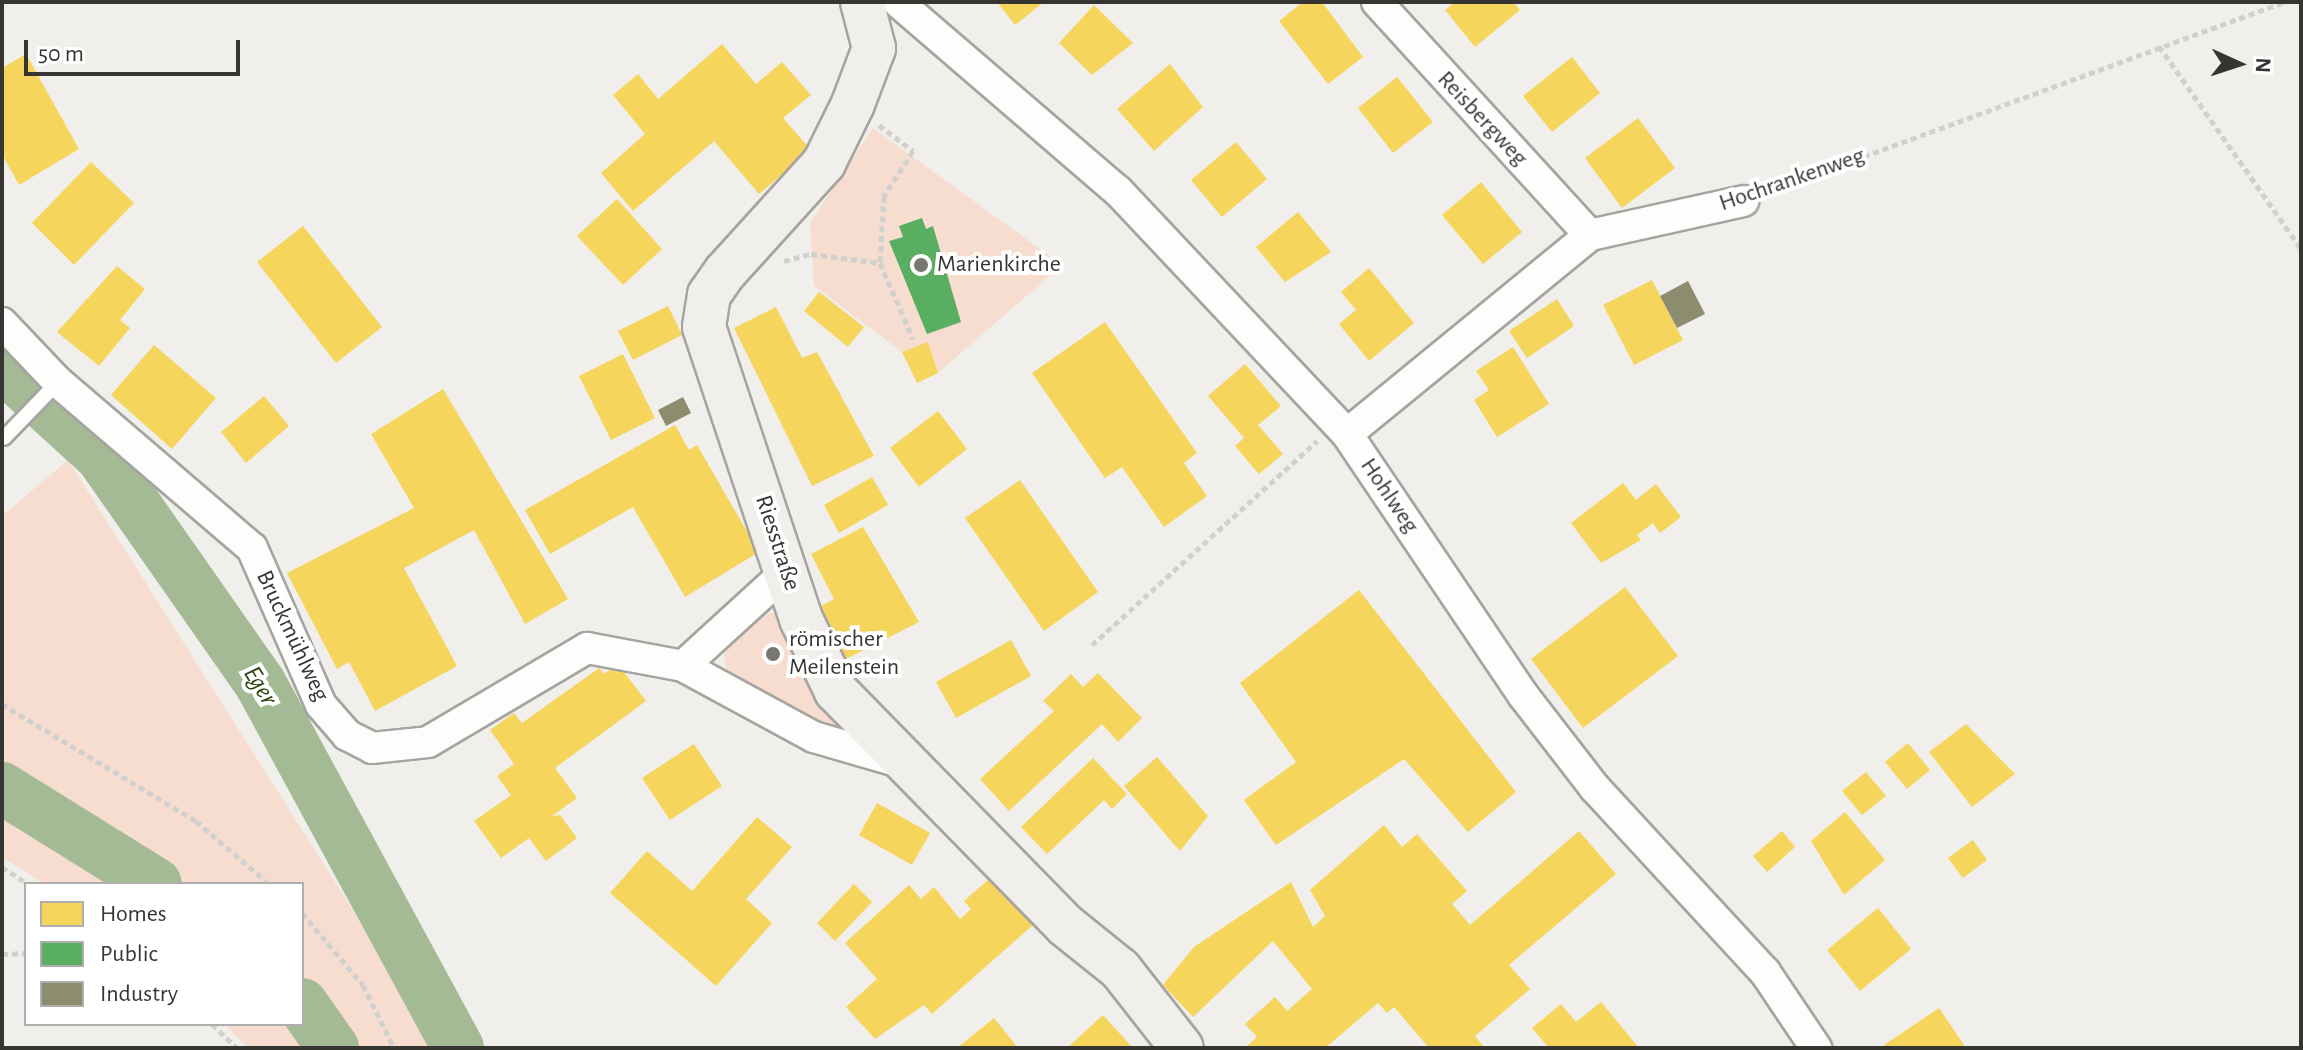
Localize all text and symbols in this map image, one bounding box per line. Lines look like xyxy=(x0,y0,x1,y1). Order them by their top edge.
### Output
scale bar xyxy=(28,24,244,74)
north arrow xyxy=(2199,24,2279,104)
text: 50 m xyxy=(38,42,84,66)
text: N xyxy=(2252,57,2274,73)
street label: Reisbergweg xyxy=(1431,66,1533,172)
street label: Hochrankenweg xyxy=(1716,142,1868,218)
place label: Marienkirche xyxy=(937,251,1061,279)
marker: Marienkirche xyxy=(912,256,930,274)
street label: Hohlweg xyxy=(1353,453,1425,539)
street label: Riesstraße xyxy=(748,492,806,594)
street label: Bruckmühlweg xyxy=(249,566,335,706)
place label: römischer Meilenstein xyxy=(789,626,899,682)
marker: römischer Meilenstein xyxy=(764,645,782,663)
water label: Eger xyxy=(236,661,284,711)
legend xyxy=(24,882,304,1026)
text: Homes xyxy=(100,902,167,926)
text: Public xyxy=(100,942,158,966)
text: Industry xyxy=(100,982,178,1006)

